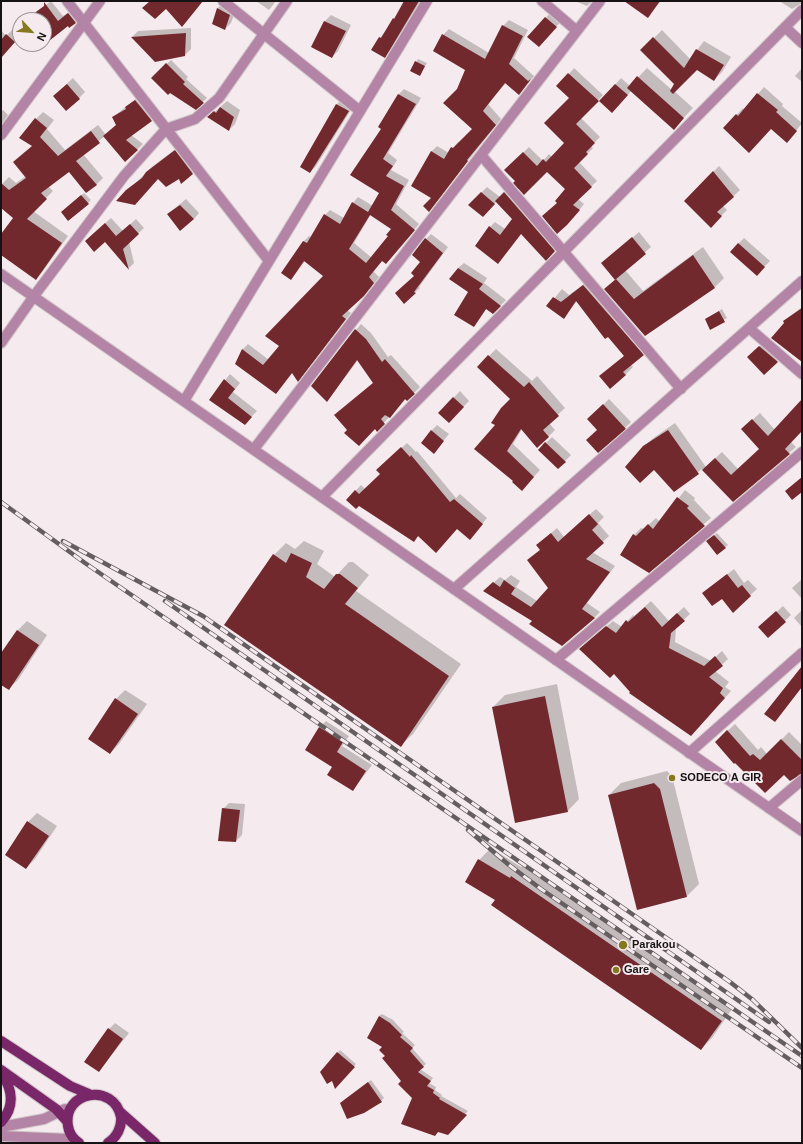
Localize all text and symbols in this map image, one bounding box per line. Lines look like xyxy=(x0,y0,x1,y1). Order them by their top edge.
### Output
north arrow xyxy=(12,12,52,52)
text: N xyxy=(35,31,49,43)
place label: SODECO A GIR xyxy=(680,771,761,785)
marker: SODECO A GIR xyxy=(667,773,677,783)
place label: Parakou xyxy=(632,938,675,952)
marker: Parakou xyxy=(617,939,629,951)
place label: Gare xyxy=(624,963,649,977)
marker: Gare xyxy=(611,965,621,975)

